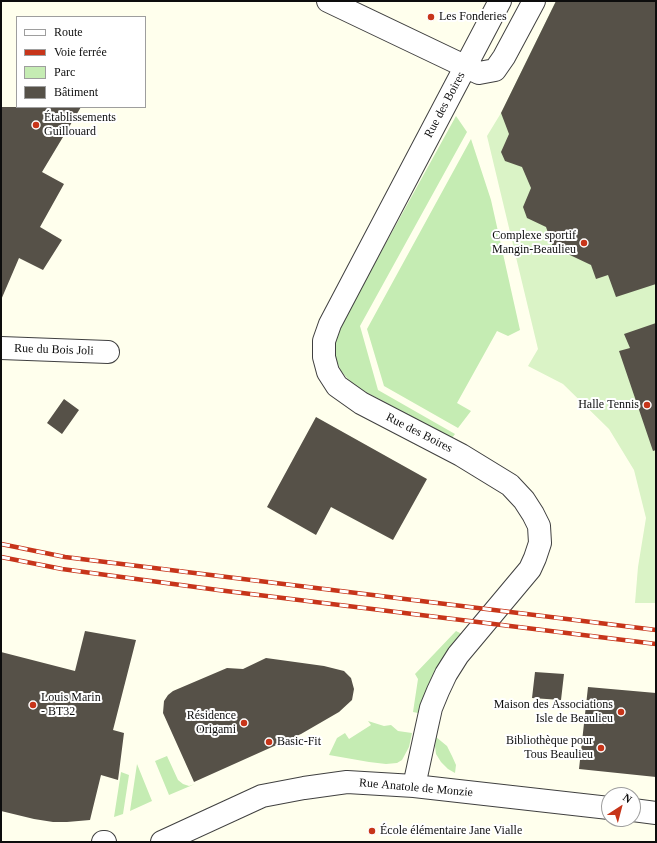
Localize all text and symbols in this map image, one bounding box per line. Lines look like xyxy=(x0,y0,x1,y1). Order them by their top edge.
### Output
place label: Les Fonderies xyxy=(439,10,507,24)
marker: Les Fonderies xyxy=(426,12,436,22)
legend xyxy=(16,16,146,108)
text: Route xyxy=(54,25,83,39)
text: Voie ferrée xyxy=(54,45,107,59)
text: Parc xyxy=(54,65,75,79)
street label: Rue des Boires xyxy=(422,70,468,140)
text: Bâtiment xyxy=(54,85,98,99)
place label: Établissements Guillouard xyxy=(44,111,116,139)
marker: Établissements Guillouard xyxy=(31,120,41,130)
place label: Complexe sportif Mangin-Beaulieu xyxy=(492,229,576,257)
marker: Complexe sportif Mangin-Beaulieu xyxy=(579,238,589,248)
street label: Rue du Bois Joli xyxy=(14,341,94,359)
place label: Halle Tennis xyxy=(578,398,639,412)
marker: Halle Tennis xyxy=(642,400,652,410)
street label: Rue des Boires xyxy=(383,410,455,456)
place label: Louis Marin - BT32 xyxy=(41,691,101,719)
place label: Maison des Associations Isle de Beaulieu xyxy=(494,698,613,726)
marker: Louis Marin - BT32 xyxy=(28,700,38,710)
marker: Maison des Associations Isle de Beaulieu xyxy=(616,707,626,717)
place label: Résidence Origami xyxy=(187,709,236,737)
marker: Résidence Origami xyxy=(239,718,249,728)
place label: Bibliothèque pour Tous Beaulieu xyxy=(506,734,593,762)
place label: Basic-Fit xyxy=(277,735,321,749)
marker: Basic-Fit xyxy=(264,737,274,747)
marker: Bibliothèque pour Tous Beaulieu xyxy=(596,743,606,753)
street label: Rue Anatole de Monzie xyxy=(358,776,474,800)
north arrow xyxy=(601,787,641,827)
text: N xyxy=(621,791,634,805)
place label: École élémentaire Jane Vialle xyxy=(380,824,522,838)
marker: École élémentaire Jane Vialle xyxy=(367,826,377,836)

